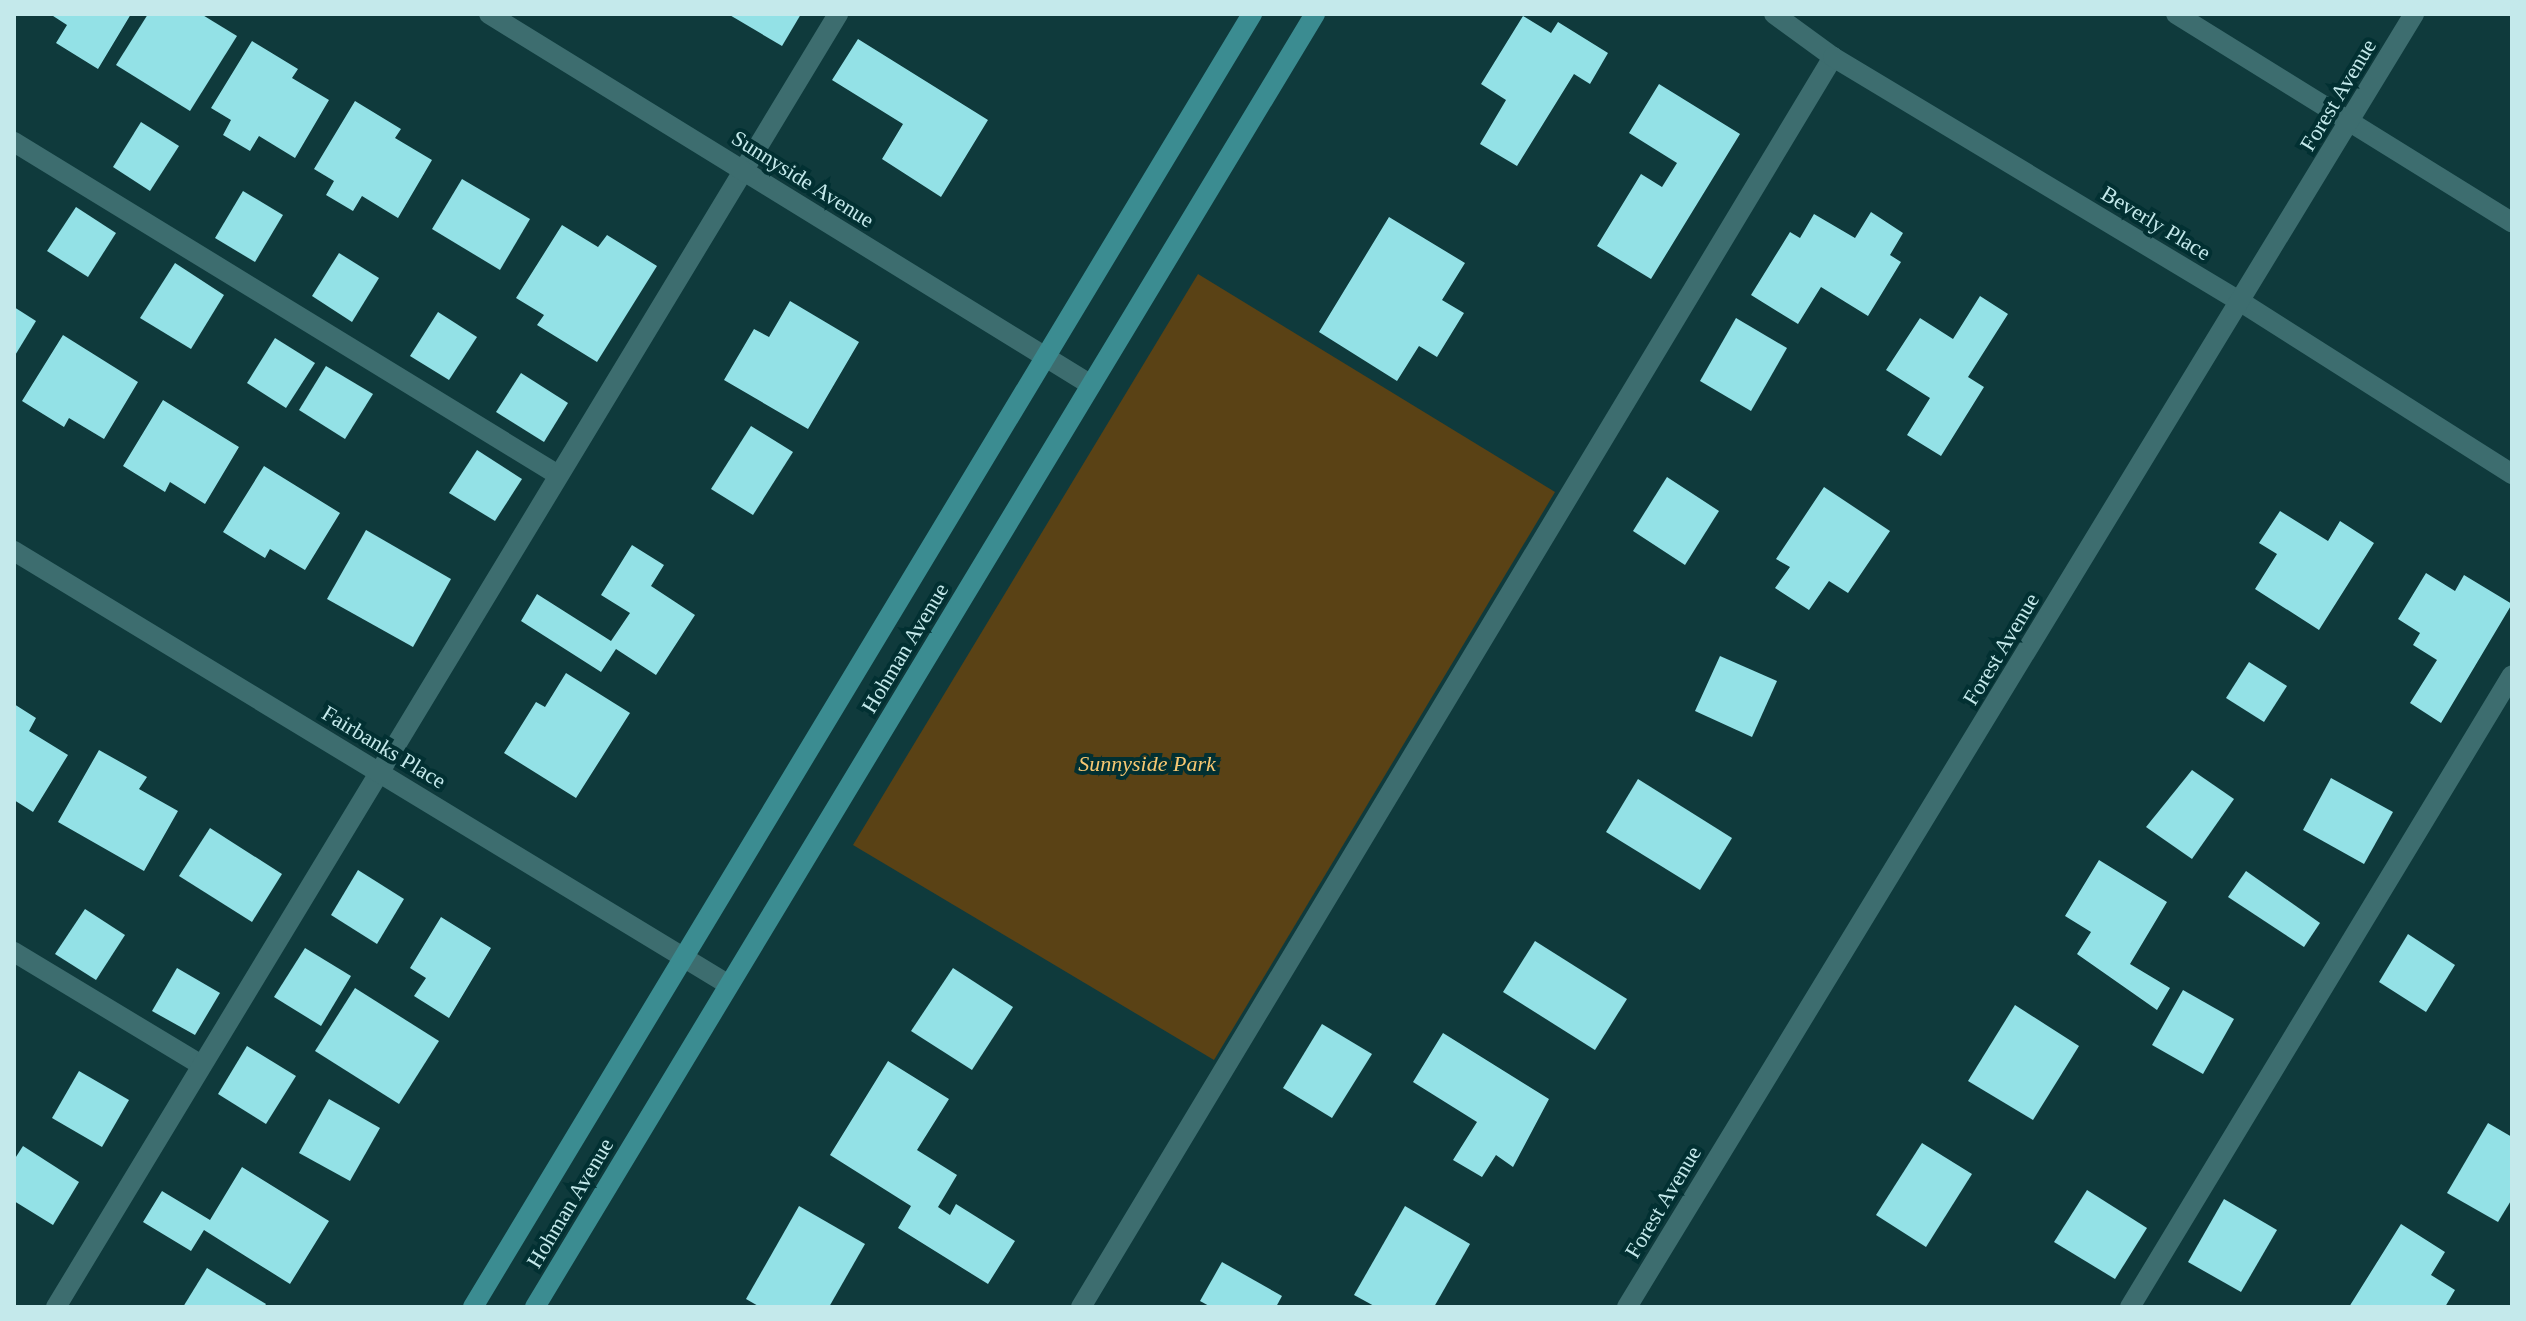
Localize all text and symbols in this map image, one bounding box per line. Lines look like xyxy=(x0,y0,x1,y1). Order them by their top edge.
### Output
street label: Forest Avenue xyxy=(2294,34,2382,156)
street label: Sunnyside Avenue xyxy=(726,124,880,234)
street label: Beverly Place xyxy=(2097,180,2215,266)
street label: Hohman Avenue xyxy=(856,578,954,718)
street label: Forest Avenue xyxy=(1957,588,2045,710)
street label: Fairbanks Place xyxy=(317,700,451,794)
park label: Sunnyside Park xyxy=(1078,751,1216,777)
street label: Hohman Avenue xyxy=(521,1133,619,1273)
street label: Forest Avenue xyxy=(1619,1141,1707,1263)

